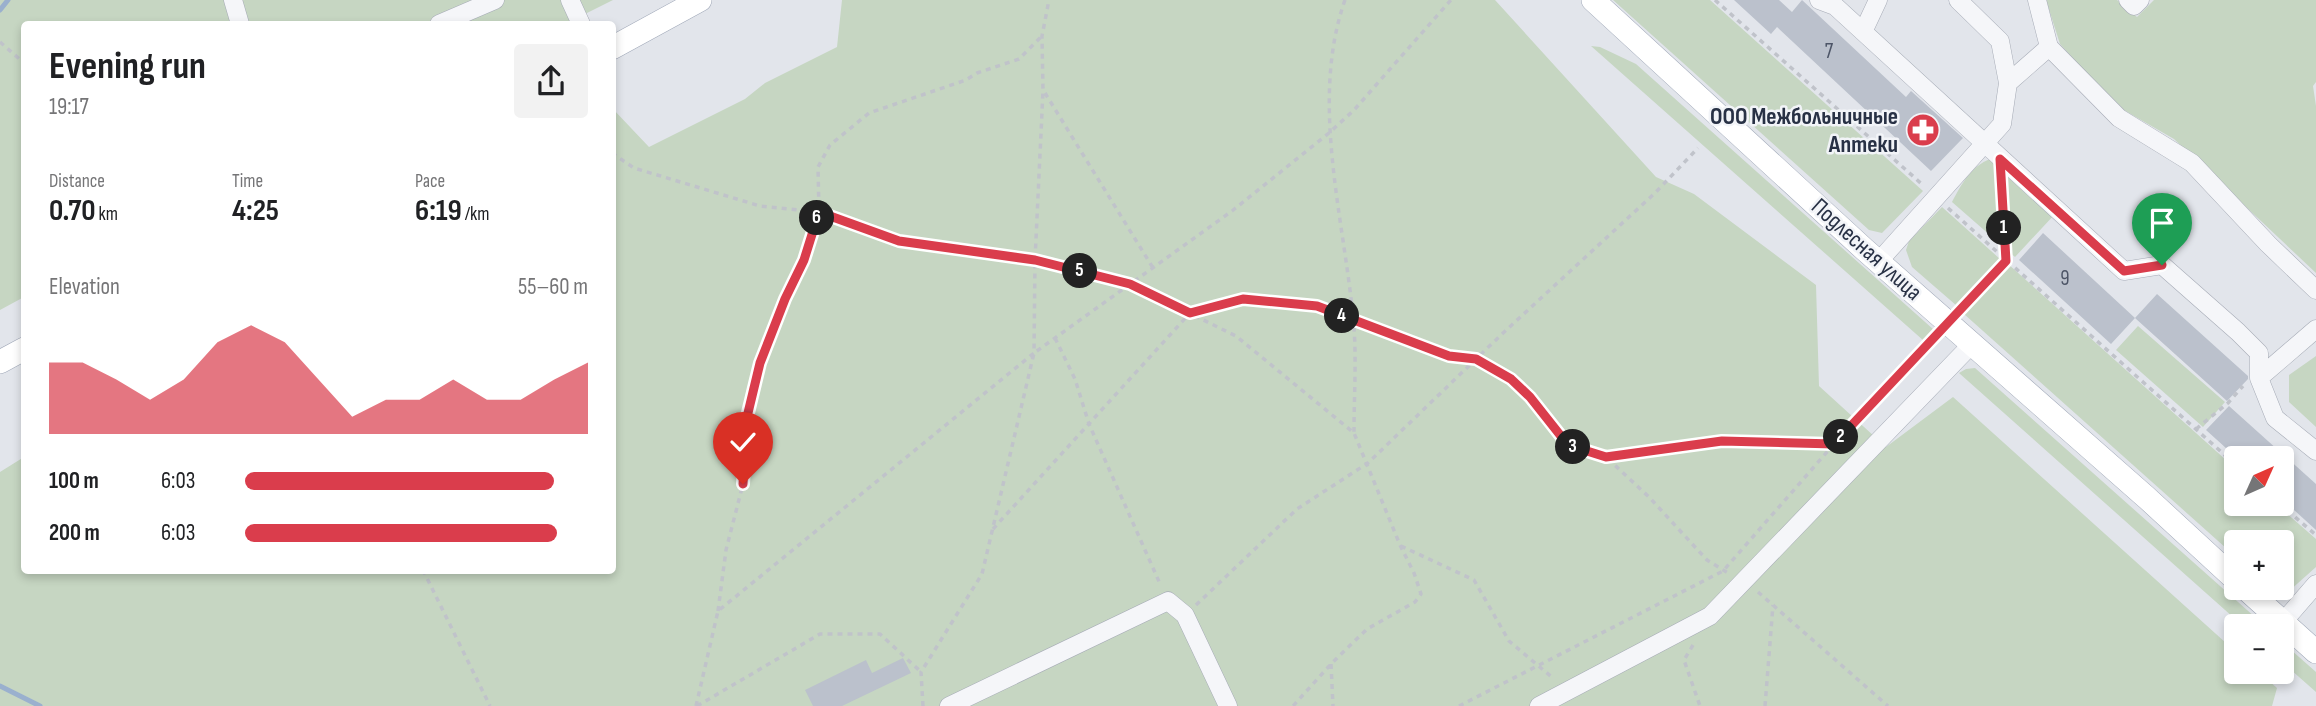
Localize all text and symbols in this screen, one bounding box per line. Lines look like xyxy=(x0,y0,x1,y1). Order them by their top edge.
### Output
house number: 7 xyxy=(1825,39,1834,64)
text: Evening run xyxy=(49,44,206,89)
button: share xyxy=(514,44,588,118)
text: 19:17 xyxy=(49,93,89,121)
place label: ООО Межбольничные Аптеки xyxy=(1710,102,1898,159)
pharmacy icon: ООО Межбольничные Аптеки xyxy=(1904,111,1942,149)
text: Distance xyxy=(49,170,105,193)
text: Time xyxy=(232,170,263,193)
text: Pace xyxy=(415,170,445,193)
street label: Подлесная улица xyxy=(1805,192,1928,307)
text: 0.70 xyxy=(49,193,96,229)
text: 4:25 xyxy=(232,193,279,229)
text: 6:19 xyxy=(415,193,462,229)
pin xyxy=(2132,193,2192,265)
pin: 6 xyxy=(800,200,834,235)
text: km xyxy=(96,203,118,226)
text: /km xyxy=(462,203,490,226)
icon: arrive xyxy=(2143,204,2181,242)
text: 6 xyxy=(812,206,821,229)
pin: 1 xyxy=(1986,210,2022,246)
text: 1 xyxy=(2000,216,2007,239)
pin: 5 xyxy=(1062,254,1098,288)
text: 5 xyxy=(1075,259,1084,282)
house number: 9 xyxy=(2060,266,2070,291)
text: Elevation xyxy=(49,273,120,301)
text: 55–60 m xyxy=(518,273,588,301)
pin: 4 xyxy=(1324,298,1360,334)
text: 4 xyxy=(1337,304,1346,327)
pin xyxy=(713,412,773,484)
pin: 2 xyxy=(1824,420,1858,454)
icon: check xyxy=(724,423,762,461)
text: 2 xyxy=(1836,425,1845,448)
pin: 3 xyxy=(1556,430,1590,464)
text: 3 xyxy=(1568,435,1577,458)
north arrow xyxy=(2224,446,2294,516)
map controls xyxy=(2224,446,2294,684)
text: 100 m xyxy=(49,467,99,495)
text: 6:03 xyxy=(161,467,195,495)
text: 200 m xyxy=(49,519,100,547)
text: 6:03 xyxy=(161,519,195,547)
button: + xyxy=(2224,530,2294,600)
button: − xyxy=(2224,614,2294,684)

